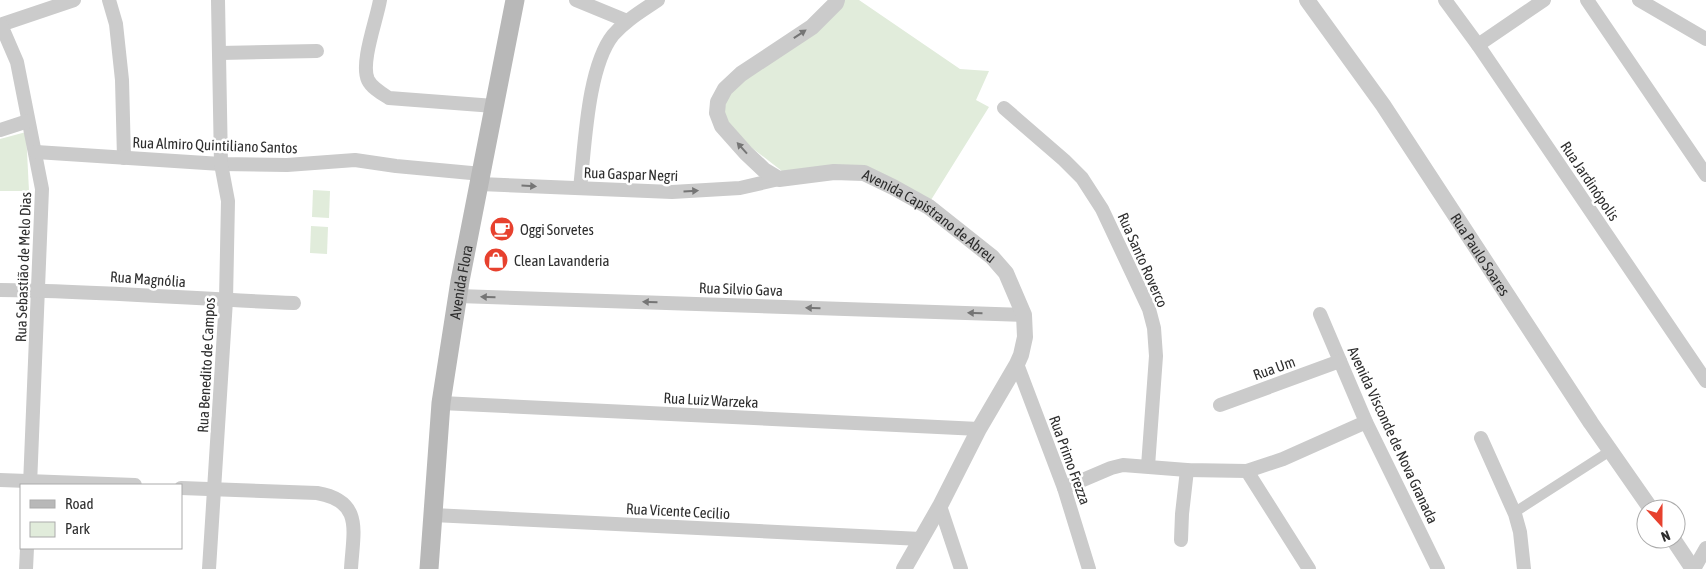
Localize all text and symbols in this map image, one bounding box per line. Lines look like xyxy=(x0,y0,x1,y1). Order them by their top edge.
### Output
one-way arrow xyxy=(793,30,807,39)
street label: Rua Almiro Quintiliano Santos xyxy=(132,134,298,156)
street label: Rua Jardinópolis xyxy=(1557,138,1623,224)
one-way arrow xyxy=(736,143,748,155)
street label: Rua Gaspar Negri xyxy=(583,164,679,184)
street label: Avenida Capistrano de Abreu xyxy=(860,165,1000,266)
one-way arrow xyxy=(521,182,537,190)
one-way arrow xyxy=(684,186,700,194)
street label: Rua Sebastião de Melo Dias xyxy=(12,192,34,342)
street label: Rua Santo Roverco xyxy=(1115,210,1171,310)
street label: Rua Paulo Soares xyxy=(1448,210,1514,299)
cafe icon: Oggi Sorvetes xyxy=(489,216,515,242)
place label: Oggi Sorvetes xyxy=(520,221,594,238)
street label: Avenida Flora xyxy=(446,243,475,320)
shop icon: Clean Lavanderia xyxy=(483,247,509,273)
place label: Clean Lavanderia xyxy=(514,252,610,269)
street label: Rua Magnólia xyxy=(110,268,187,290)
street label: Rua Silvio Gava xyxy=(699,279,783,299)
one-way arrow xyxy=(480,293,496,301)
street label: Rua Benedito de Campos xyxy=(194,297,218,433)
one-way arrow xyxy=(642,298,658,306)
one-way arrow xyxy=(804,304,820,312)
one-way arrow xyxy=(967,309,983,317)
street label: Avenida Visconde de Nova Granada xyxy=(1344,344,1442,526)
street label: Rua Um xyxy=(1251,353,1297,383)
street label: Rua Luiz Warzeka xyxy=(663,389,759,411)
street label: Rua Primo Frezza xyxy=(1046,413,1094,507)
legend xyxy=(20,484,182,549)
text: Road xyxy=(65,495,94,512)
north arrow xyxy=(1636,499,1686,549)
street label: Rua Vicente Cecilio xyxy=(626,500,730,522)
text: Park xyxy=(65,520,90,537)
text: N xyxy=(1659,527,1672,545)

